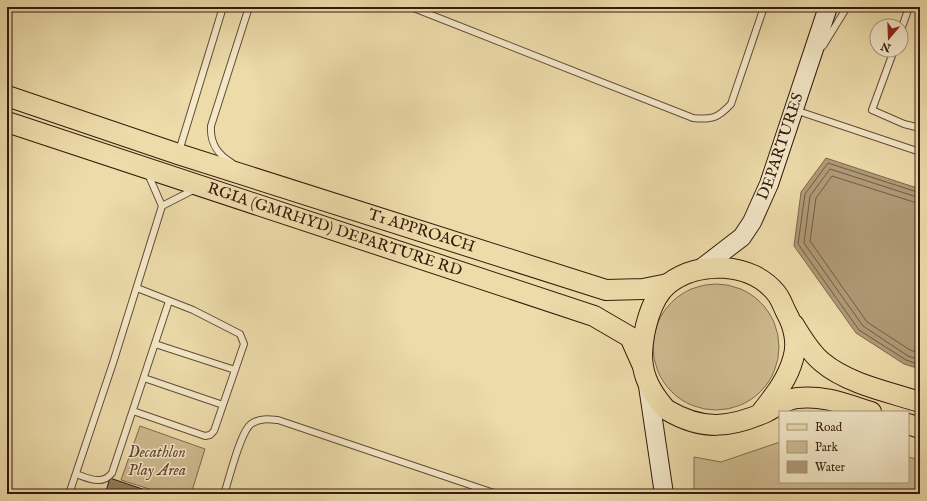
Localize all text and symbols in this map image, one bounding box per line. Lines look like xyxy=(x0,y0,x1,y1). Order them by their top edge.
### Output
north arrow xyxy=(869,18,909,58)
text: N xyxy=(879,38,894,55)
street label: DEPARTURES xyxy=(753,91,809,203)
street label: RGIA (GMRHYD) DEPARTURE RD xyxy=(205,179,465,282)
street label: T1 APPROACH xyxy=(366,205,478,258)
legend xyxy=(779,411,909,483)
text: Road xyxy=(815,420,843,435)
text: Park xyxy=(815,440,838,455)
park label: Decathlon Play Area xyxy=(128,443,186,481)
text: Water xyxy=(815,460,846,475)

